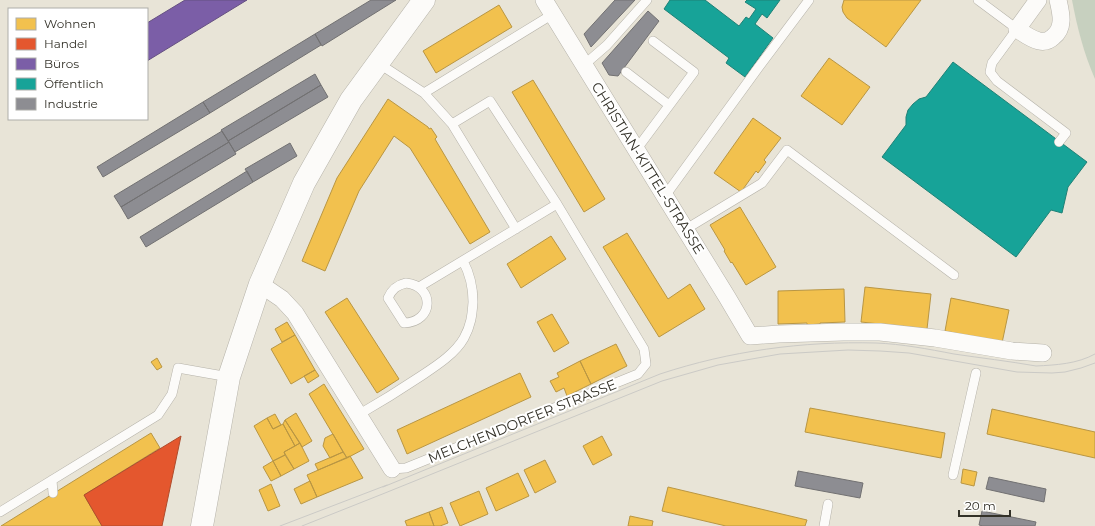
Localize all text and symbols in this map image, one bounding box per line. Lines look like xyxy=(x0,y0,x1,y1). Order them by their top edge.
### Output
legend xyxy=(8,8,148,120)
text: Wohnen xyxy=(44,16,96,31)
text: Handel xyxy=(44,36,88,51)
text: Büros xyxy=(44,56,79,71)
text: Öffentlich xyxy=(44,76,104,91)
street label: CHRISTIAN-KITTEL-STRASSE xyxy=(588,79,708,257)
text: Industrie xyxy=(44,96,98,111)
street label: MELCHENDORFER STRASSE xyxy=(425,375,619,467)
scale bar xyxy=(959,492,1010,518)
text: 20 m xyxy=(965,498,996,513)

